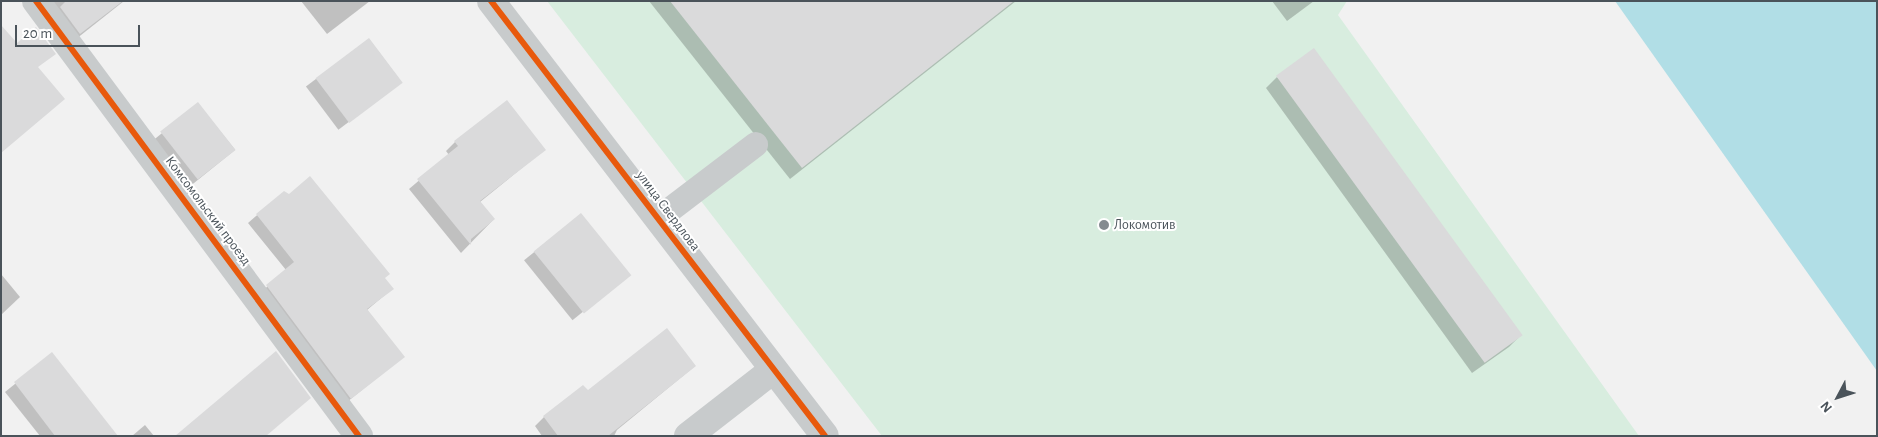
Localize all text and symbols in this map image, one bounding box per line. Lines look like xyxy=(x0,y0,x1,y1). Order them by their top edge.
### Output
scale bar xyxy=(18,15,142,47)
text: 20 m xyxy=(23,26,52,41)
street label: Комсомольский проезд xyxy=(162,153,254,269)
street label: улица Свердлова xyxy=(632,168,704,254)
place label: Локомотив xyxy=(1114,217,1176,233)
marker: Локомотив xyxy=(1098,219,1110,231)
north arrow xyxy=(1813,372,1863,422)
text: N xyxy=(1818,398,1835,415)

